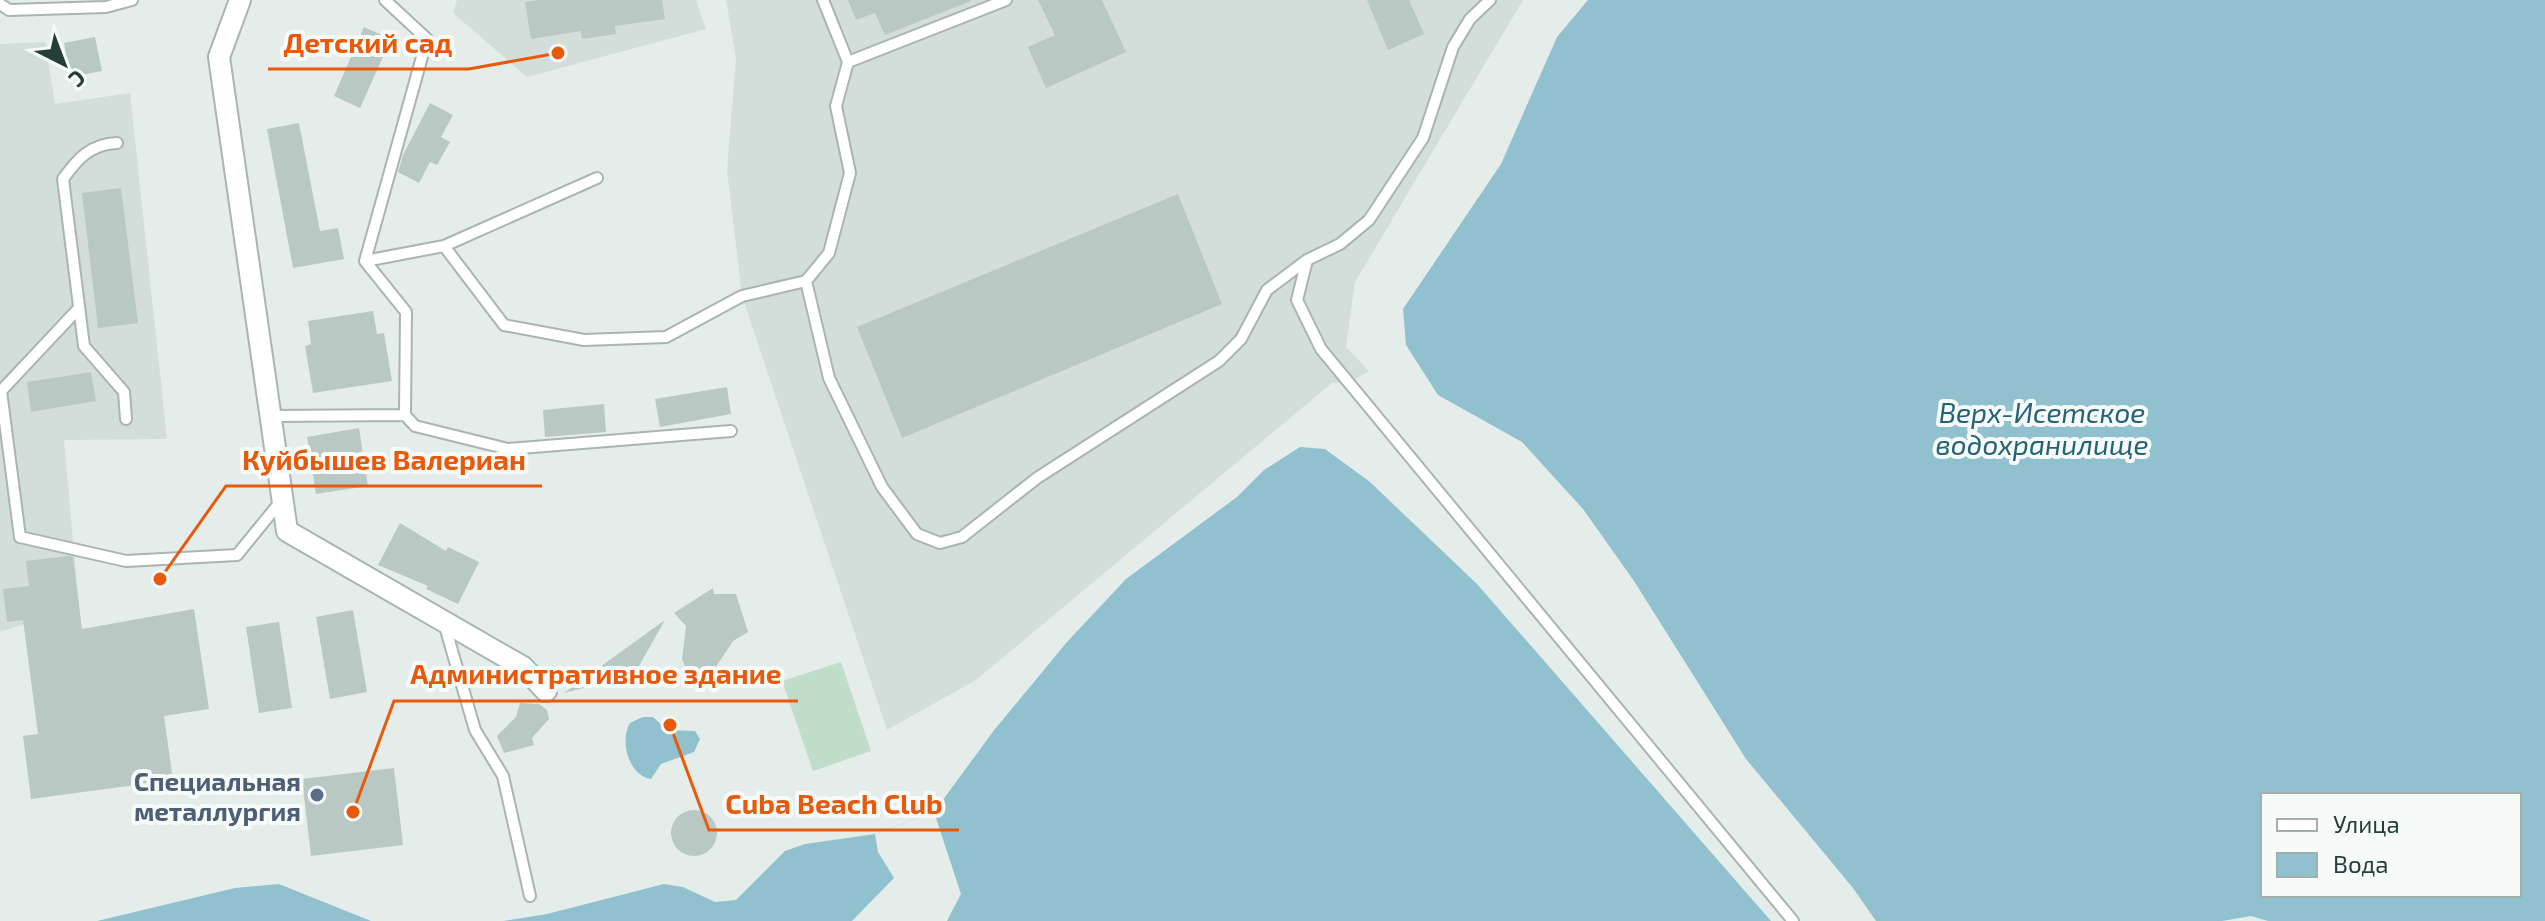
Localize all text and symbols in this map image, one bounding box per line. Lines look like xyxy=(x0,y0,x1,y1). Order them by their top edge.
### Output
callout: Детский сад xyxy=(268,17,469,69)
north arrow xyxy=(24,24,104,104)
text: Детский сад xyxy=(284,25,452,59)
text: С xyxy=(64,66,92,94)
water label: Верх-Исетское водохранилище xyxy=(1935,395,2149,461)
callout: Куйбышев Валериан xyxy=(226,434,542,486)
text: Куйбышев Валериан xyxy=(242,442,526,476)
callout: Административное здание xyxy=(394,649,798,701)
text: Административное здание xyxy=(410,656,782,690)
place label: Специальная металлургия xyxy=(134,765,301,826)
callout: Cuba Beach Club xyxy=(709,778,959,830)
marker: Специальная металлургия xyxy=(308,786,326,804)
text: Cuba Beach Club xyxy=(725,786,943,820)
legend xyxy=(2261,793,2521,897)
text: Улица xyxy=(2333,809,2400,838)
text: Вода xyxy=(2333,849,2389,878)

